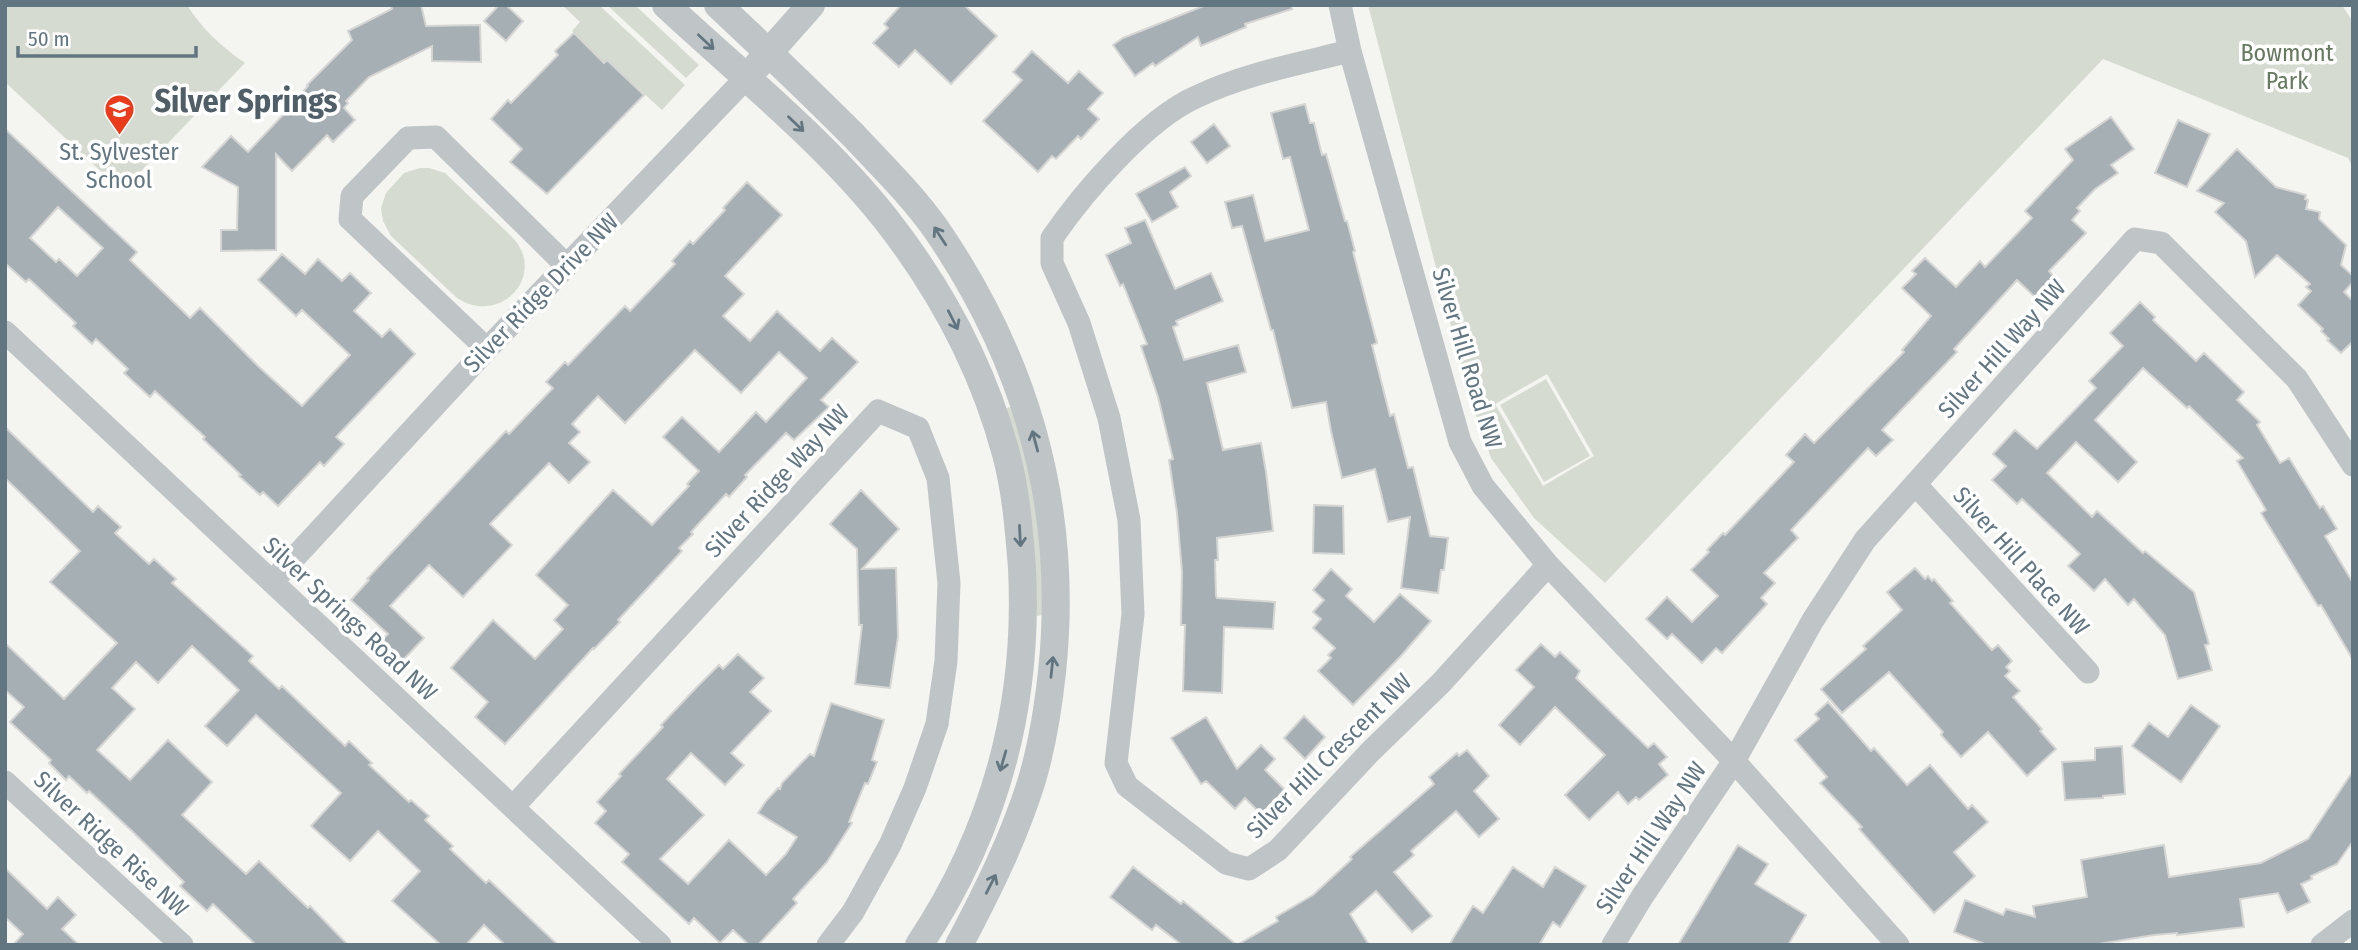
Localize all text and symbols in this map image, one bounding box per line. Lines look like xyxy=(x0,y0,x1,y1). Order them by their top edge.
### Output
scale bar xyxy=(18,14,196,58)
text: 50 m xyxy=(28,26,70,52)
one-way arrow xyxy=(697,33,714,50)
park label: Bowmont Park xyxy=(2240,39,2334,95)
district label: Silver Springs xyxy=(154,82,338,120)
school or university icon: St. Sylvester School xyxy=(102,93,136,137)
one-way arrow xyxy=(787,116,804,133)
place label: St. Sylvester School xyxy=(59,138,179,194)
street label: Silver Ridge Drive NW xyxy=(458,208,624,378)
one-way arrow xyxy=(932,227,947,246)
street label: Silver Hill Road NW xyxy=(1426,264,1508,452)
street label: Silver Hill Way NW xyxy=(1932,274,2072,424)
one-way arrow xyxy=(946,309,960,330)
street label: Silver Ridge Way NW xyxy=(699,399,855,563)
one-way arrow xyxy=(1028,431,1041,453)
street label: Silver Hill Place NW xyxy=(1947,481,2095,641)
one-way arrow xyxy=(1014,524,1027,547)
street label: Silver Springs Road NW xyxy=(257,531,443,707)
one-way arrow xyxy=(1046,656,1059,678)
street label: Silver Hill Crescent NW xyxy=(1241,668,1417,844)
one-way arrow xyxy=(995,750,1008,772)
street label: Silver Hill Way NW xyxy=(1590,757,1712,919)
street label: Silver Ridge Rise NW xyxy=(28,765,194,923)
one-way arrow xyxy=(985,874,998,895)

